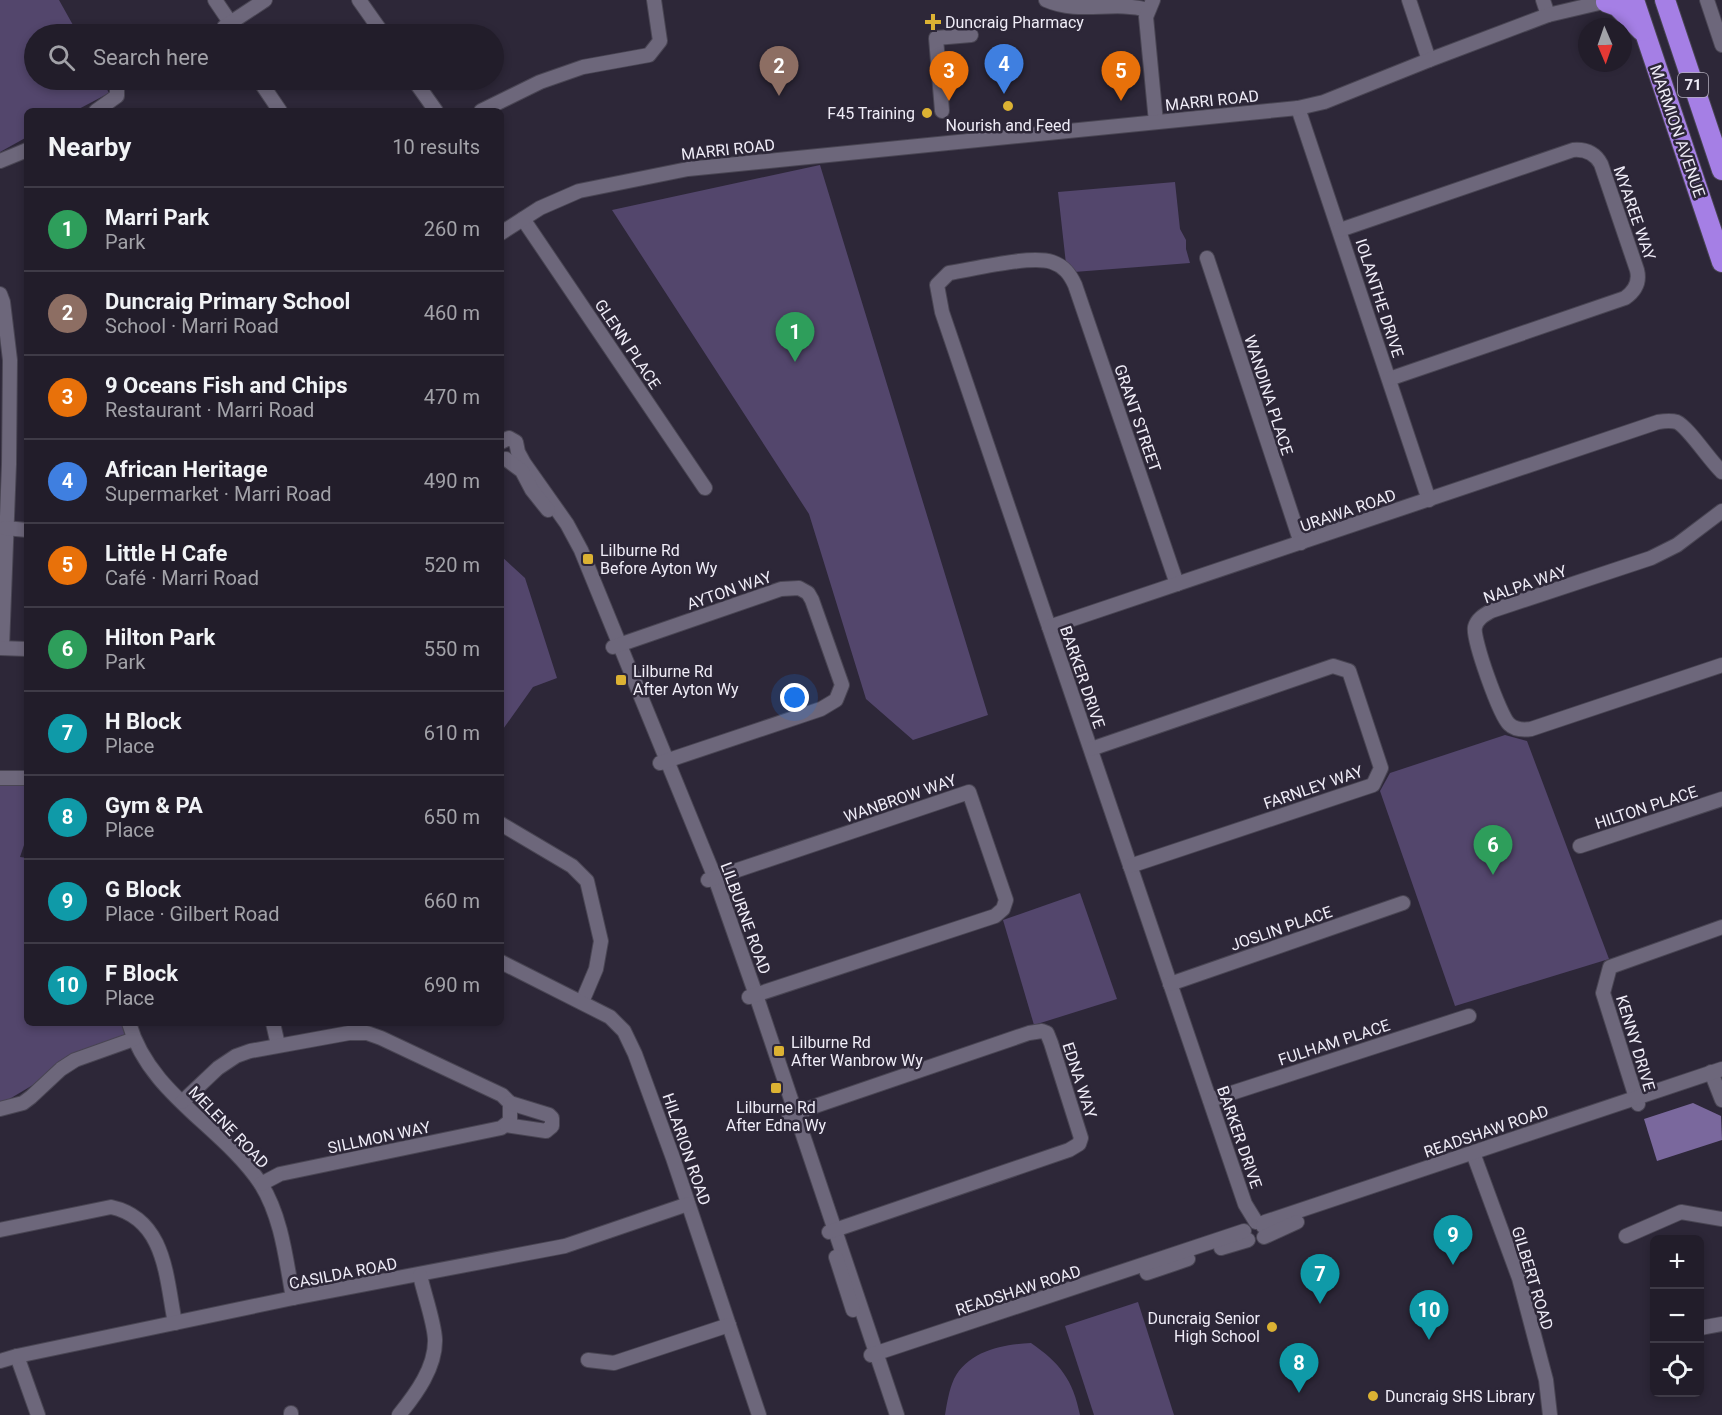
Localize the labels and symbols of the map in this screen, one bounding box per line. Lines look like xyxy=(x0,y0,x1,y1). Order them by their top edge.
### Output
place label: Duncraig Pharmacy xyxy=(945,13,1084,32)
marker: Duncraig Pharmacy xyxy=(926,15,940,29)
north arrow xyxy=(1578,18,1632,72)
pin: 4 xyxy=(984,44,1024,94)
pin: 2 xyxy=(760,46,798,96)
pin: 3 xyxy=(930,51,968,101)
pin: 5 xyxy=(1102,51,1140,101)
street label: MARMION AVENUE xyxy=(1646,62,1709,200)
road number: 71 xyxy=(1678,73,1708,97)
street label: MARRI ROAD xyxy=(1164,86,1260,115)
marker: Nourish and Feed xyxy=(1001,99,1015,113)
place label: F45 Training xyxy=(827,104,915,123)
marker: F45 Training xyxy=(920,106,934,120)
place label: Nourish and Feed xyxy=(946,116,1070,135)
street label: MARRI ROAD xyxy=(680,135,776,164)
street label: MYAREE WAY xyxy=(1610,164,1660,263)
street label: IOLANTHE DRIVE xyxy=(1351,236,1408,360)
street label: GLENN PLACE xyxy=(591,296,665,393)
pin: 1 xyxy=(776,312,814,362)
street label: WANDINA PLACE xyxy=(1240,333,1297,458)
street label: GRANT STREET xyxy=(1110,362,1165,475)
street label: URAWA ROAD xyxy=(1298,485,1399,536)
place label: Lilburne Rd Before Ayton Wy xyxy=(600,541,718,578)
marker: Lilburne Rd Before Ayton Wy xyxy=(581,552,595,566)
street label: NALPA WAY xyxy=(1481,561,1570,608)
street label: AYTON WAY xyxy=(684,567,774,614)
street label: BARKER DRIVE xyxy=(1056,623,1109,731)
place label: Lilburne Rd After Ayton Wy xyxy=(633,662,739,699)
marker: Lilburne Rd After Ayton Wy xyxy=(614,673,628,687)
your location xyxy=(780,683,809,712)
street label: FARNLEY WAY xyxy=(1261,761,1366,813)
street label: WANBROW WAY xyxy=(841,770,959,827)
street label: HILTON PLACE xyxy=(1592,782,1700,833)
pin: 6 xyxy=(1474,826,1512,875)
street label: LILBURNE ROAD xyxy=(716,860,775,977)
street label: JOSLIN PLACE xyxy=(1228,902,1335,955)
street label: KENNY DRIVE xyxy=(1612,993,1659,1093)
street label: FULHAM PLACE xyxy=(1276,1015,1392,1070)
place label: Lilburne Rd After Wanbrow Wy xyxy=(791,1033,923,1070)
street label: EDNA WAY xyxy=(1058,1040,1101,1121)
marker: Lilburne Rd After Wanbrow Wy xyxy=(772,1044,786,1058)
marker: Lilburne Rd After Edna Wy xyxy=(769,1081,783,1095)
street label: MELENE ROAD xyxy=(185,1082,273,1172)
street label: BARKER DRIVE xyxy=(1213,1083,1266,1191)
street label: HILARION ROAD xyxy=(658,1091,715,1208)
place label: Lilburne Rd After Edna Wy xyxy=(726,1098,827,1135)
street label: READSHAW ROAD xyxy=(1421,1101,1551,1162)
street label: SILLMON WAY xyxy=(326,1117,433,1158)
pin: 9 xyxy=(1434,1216,1472,1265)
street label: GILBERT ROAD xyxy=(1508,1224,1557,1332)
street label: CASILDA ROAD xyxy=(287,1254,399,1293)
pin: 7 xyxy=(1300,1254,1340,1304)
street label: READSHAW ROAD xyxy=(953,1261,1083,1320)
pin: 10 xyxy=(1410,1290,1448,1340)
place label: Duncraig Senior High School xyxy=(1148,1309,1261,1346)
marker: Duncraig Senior High School xyxy=(1265,1320,1279,1334)
pin: 8 xyxy=(1280,1344,1318,1393)
place label: Duncraig SHS Library xyxy=(1385,1387,1535,1406)
marker: Duncraig SHS Library xyxy=(1366,1389,1380,1403)

